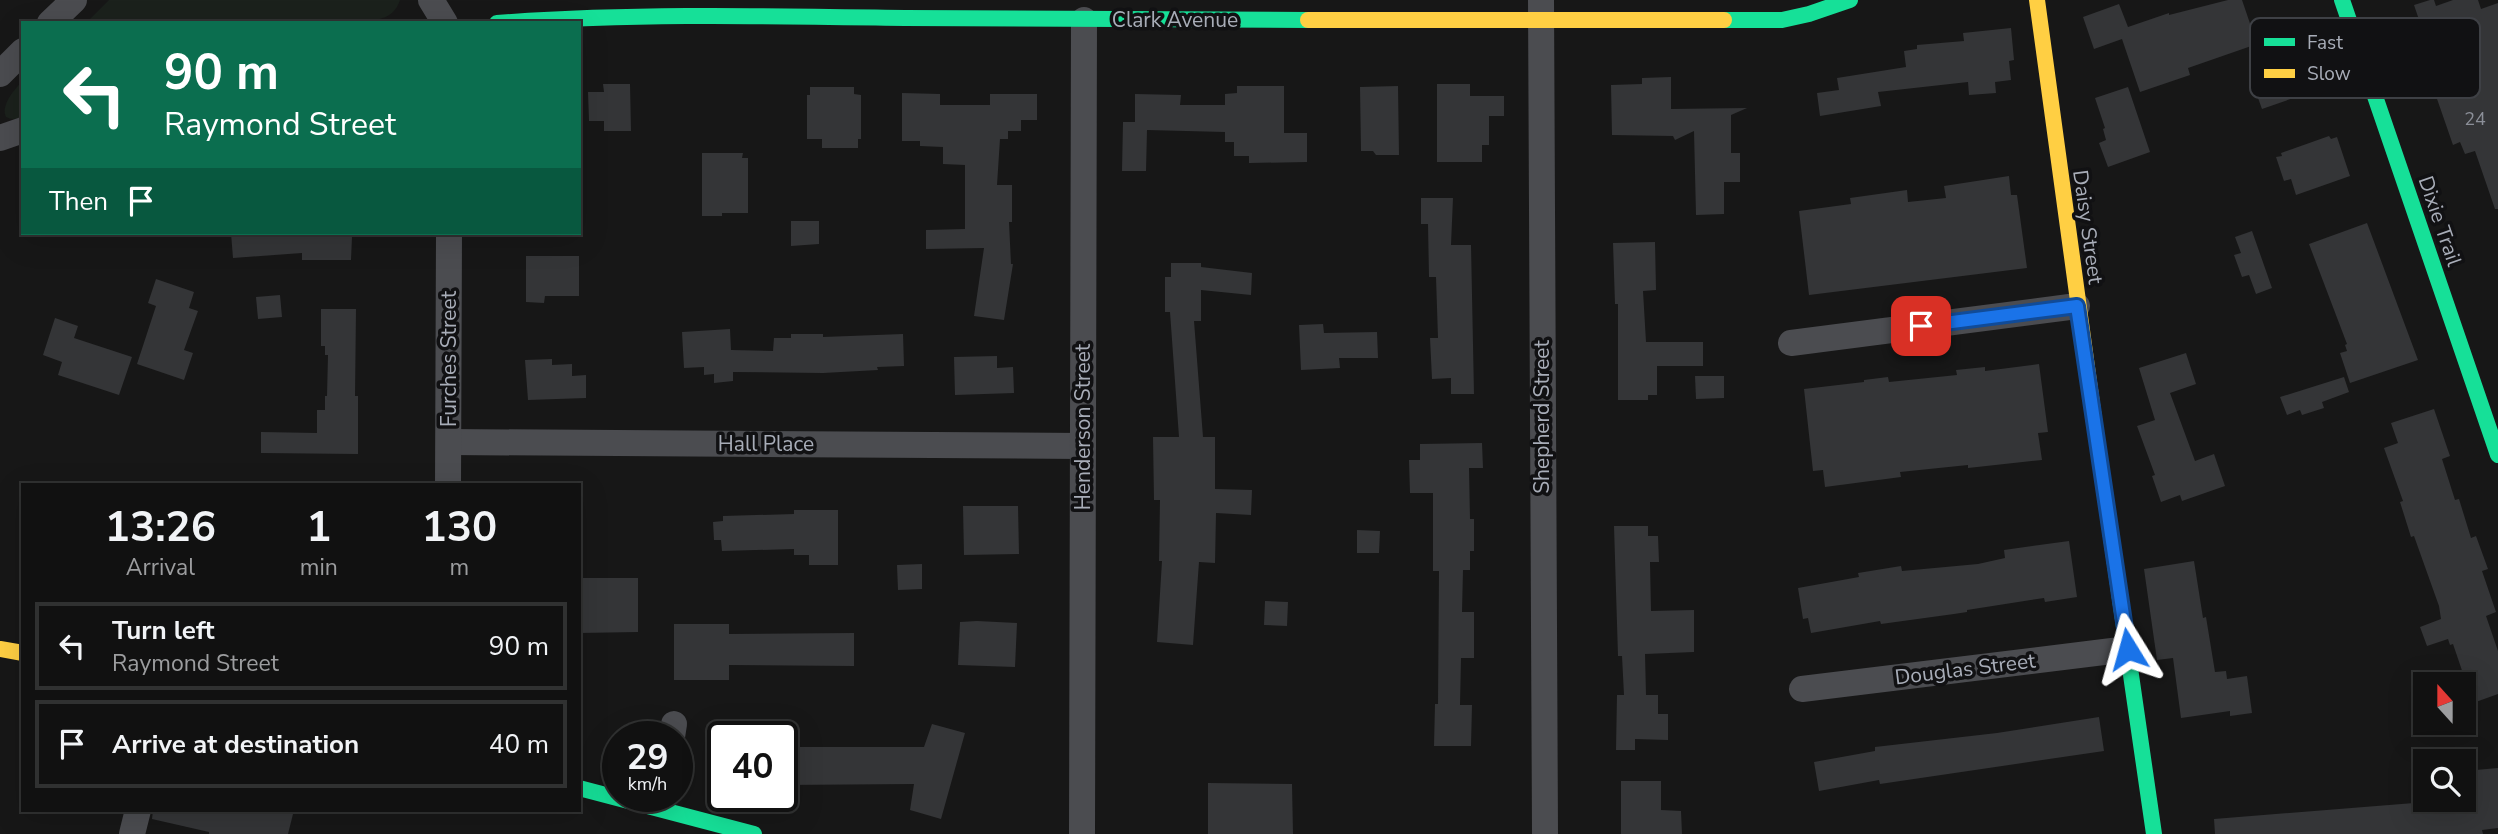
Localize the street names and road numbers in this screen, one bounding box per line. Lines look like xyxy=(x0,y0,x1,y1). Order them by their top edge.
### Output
street label: Clark Avenue xyxy=(1112,6,1238,34)
street label: Daisy Street xyxy=(2066,168,2110,287)
street label: Dixie Trail xyxy=(2412,172,2469,271)
street label: Furches Street xyxy=(435,290,463,427)
street label: Shepherd Street xyxy=(1528,340,1556,494)
street label: Henderson Street xyxy=(1069,343,1097,510)
street label: Hall Place xyxy=(718,430,814,458)
street label: Douglas Street xyxy=(1893,646,2038,692)

